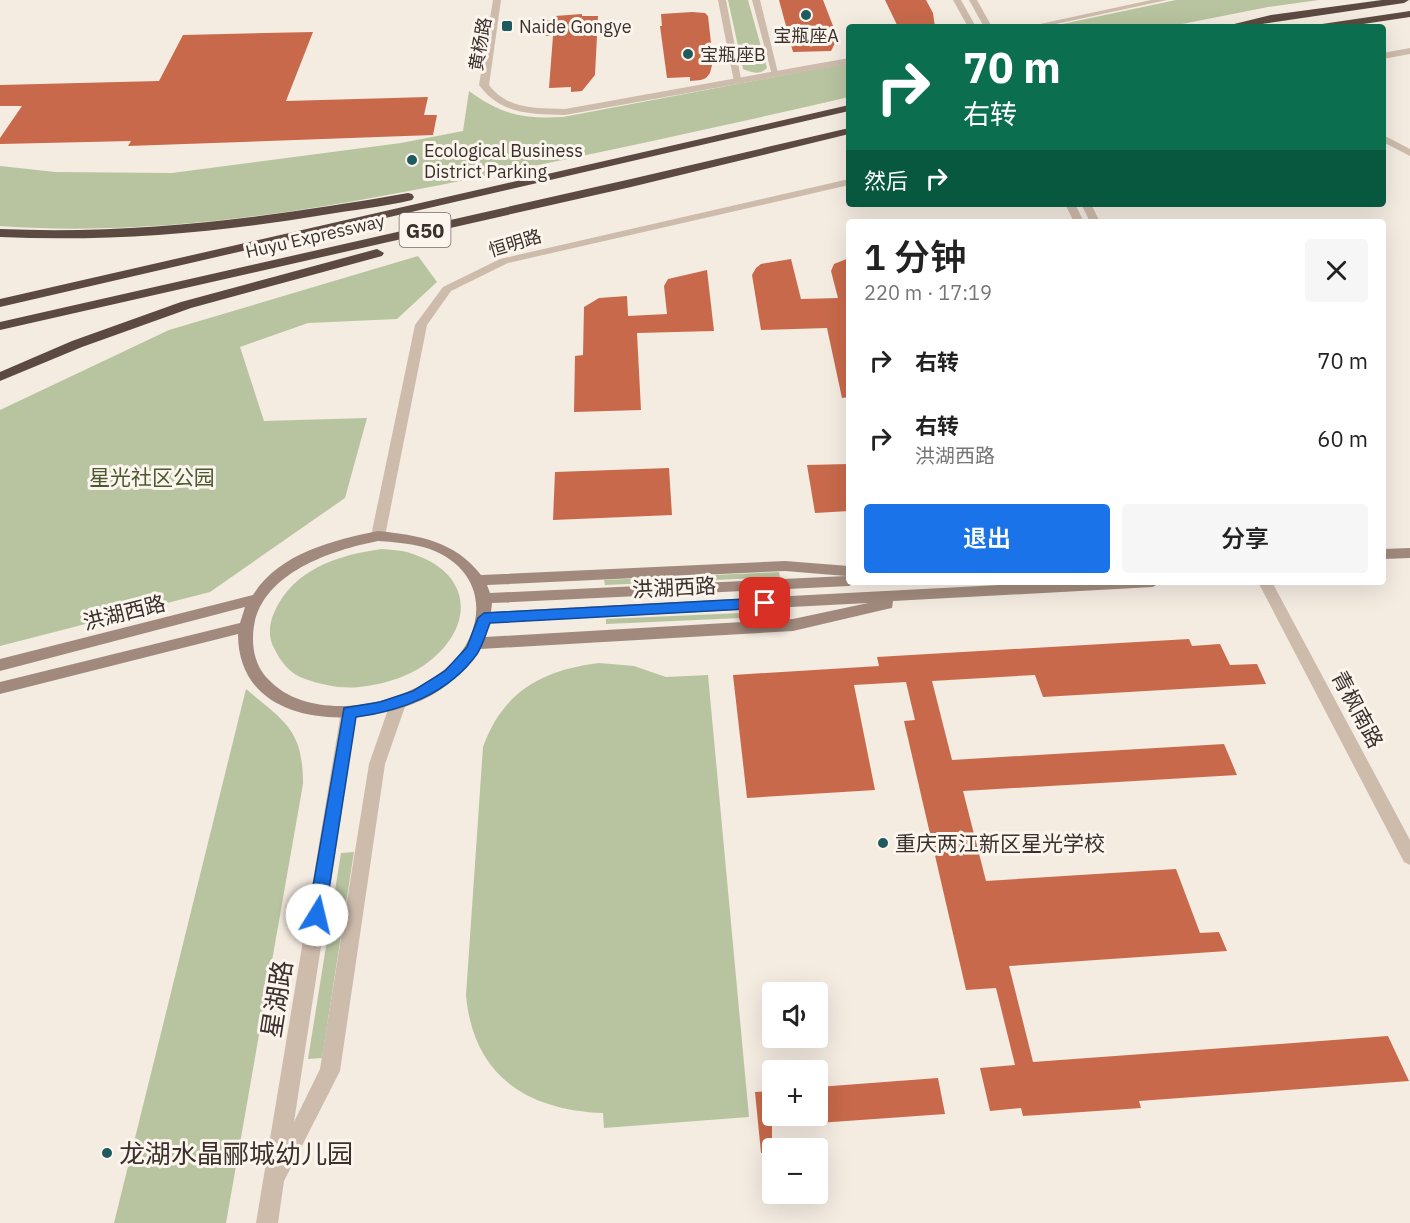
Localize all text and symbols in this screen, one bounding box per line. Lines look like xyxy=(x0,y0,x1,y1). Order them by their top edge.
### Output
marker: 宝瓶座A xyxy=(799,8,813,22)
street label: 黄杨路 xyxy=(464,15,496,73)
place label: Naide Gongye xyxy=(519,15,632,38)
marker: Naide Gongye xyxy=(500,19,514,33)
place label: 宝瓶座A xyxy=(773,24,839,47)
text: 70 m xyxy=(963,40,1061,95)
place label: 宝瓶座B xyxy=(700,43,766,66)
marker: 宝瓶座B xyxy=(681,47,695,61)
icon: right xyxy=(864,48,942,126)
text: 右转 xyxy=(963,96,1017,131)
place label: Ecological Business District Parking xyxy=(424,139,583,183)
marker: Ecological Business District Parking xyxy=(405,153,419,167)
icon: right xyxy=(920,162,953,195)
text: 然后 xyxy=(864,166,908,195)
street label: Huyu Expressway xyxy=(243,209,387,263)
road number: G50 xyxy=(400,213,450,247)
street label: 恒明路 xyxy=(486,224,544,262)
text: 1 分钟 xyxy=(864,233,966,280)
button: close xyxy=(1305,239,1368,302)
text: 220 m · 17:19 xyxy=(864,279,992,306)
icon: right xyxy=(864,344,897,377)
text: 70 m xyxy=(1317,346,1368,375)
text: 右转 xyxy=(915,347,959,376)
text: 右转 xyxy=(915,411,959,440)
icon: right xyxy=(864,422,897,455)
text: 60 m xyxy=(1317,424,1368,453)
text: 洪湖西路 xyxy=(915,442,995,469)
park label: 星光社区公园 xyxy=(89,463,215,491)
button: 退出 xyxy=(864,504,1110,573)
button: 分享 xyxy=(1122,504,1368,573)
street label: 洪湖西路 xyxy=(631,571,717,603)
pin xyxy=(739,577,790,628)
icon: arrive xyxy=(748,586,781,619)
street label: 洪湖西路 xyxy=(80,588,168,636)
street label: 青枫南路 xyxy=(1326,665,1390,753)
place label: 重庆两江新区星光学校 xyxy=(895,829,1105,857)
marker: 重庆两江新区星光学校 xyxy=(876,836,890,850)
position arrow xyxy=(285,883,349,947)
street label: 星湖路 xyxy=(253,958,299,1040)
map controls xyxy=(762,982,828,1204)
button: sound xyxy=(762,982,828,1048)
button: + xyxy=(762,1060,828,1126)
place label: 龙湖水晶郦城幼儿园 xyxy=(119,1136,353,1170)
button: − xyxy=(762,1138,828,1204)
marker: 龙湖水晶郦城幼儿园 xyxy=(100,1146,114,1160)

